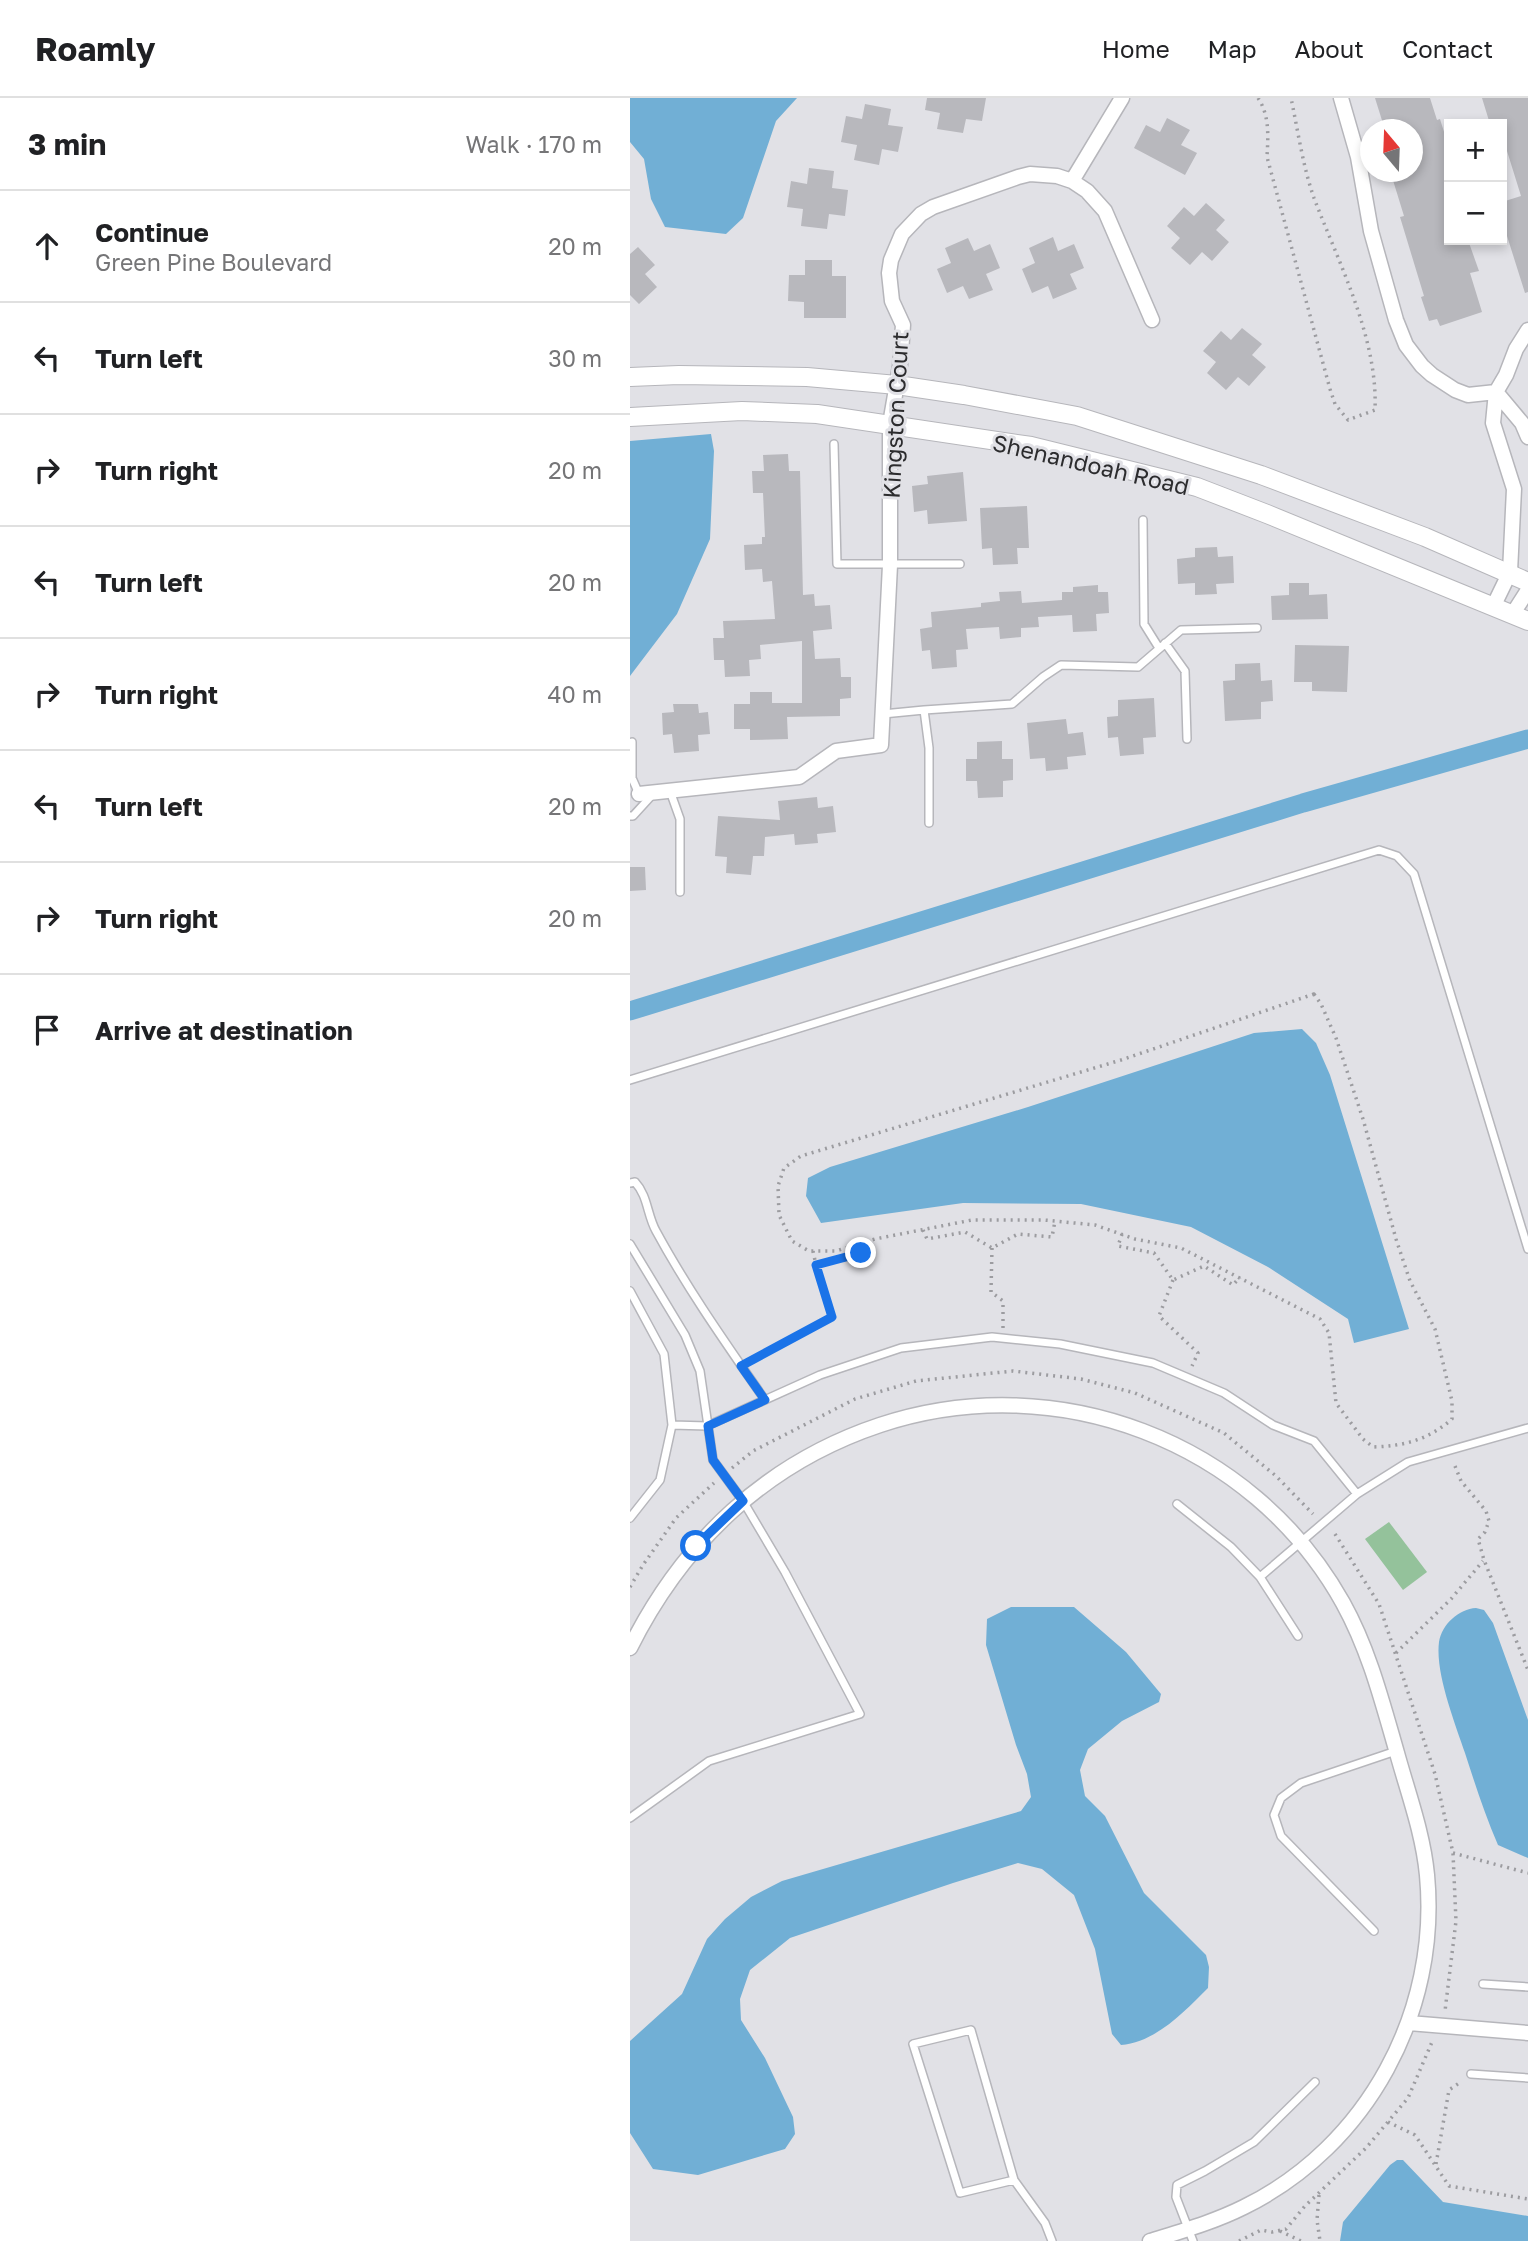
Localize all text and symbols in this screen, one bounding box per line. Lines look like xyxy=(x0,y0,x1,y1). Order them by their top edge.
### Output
text: Roamly xyxy=(35,29,155,68)
text: Home xyxy=(1102,34,1170,63)
text: Map xyxy=(1208,34,1257,63)
text: About xyxy=(1295,34,1364,63)
text: Contact xyxy=(1402,34,1493,63)
north arrow xyxy=(1360,119,1423,182)
map controls xyxy=(1444,119,1507,245)
button: + xyxy=(1444,119,1507,182)
text: 3 min xyxy=(28,126,106,162)
text: Walk · 170 m xyxy=(465,130,602,158)
button: − xyxy=(1444,182,1507,245)
text: Continue xyxy=(95,217,209,248)
icon: ahead xyxy=(28,227,66,265)
text: 20 m xyxy=(548,232,602,260)
text: Green Pine Boulevard xyxy=(95,248,332,276)
street label: Kingston Court xyxy=(877,331,913,499)
icon: left xyxy=(28,339,66,377)
text: Turn left xyxy=(95,343,203,374)
text: 30 m xyxy=(548,344,602,372)
street label: Shenandoah Road xyxy=(990,428,1192,500)
icon: right xyxy=(28,451,66,489)
text: Turn right xyxy=(95,455,218,486)
text: 20 m xyxy=(548,456,602,484)
icon: left xyxy=(28,563,66,601)
text: Turn left xyxy=(95,567,203,598)
text: 20 m xyxy=(548,568,602,596)
icon: right xyxy=(28,675,66,713)
text: Turn right xyxy=(95,679,218,710)
text: 40 m xyxy=(548,680,602,708)
icon: left xyxy=(28,787,66,825)
text: Turn left xyxy=(95,791,203,822)
text: 20 m xyxy=(548,792,602,820)
icon: right xyxy=(28,899,66,937)
text: Turn right xyxy=(95,903,218,934)
text: 20 m xyxy=(548,904,602,932)
icon: arrive xyxy=(28,1011,66,1049)
text: Arrive at destination xyxy=(95,1015,353,1046)
route end xyxy=(845,1237,876,1268)
route start xyxy=(680,1530,711,1561)

